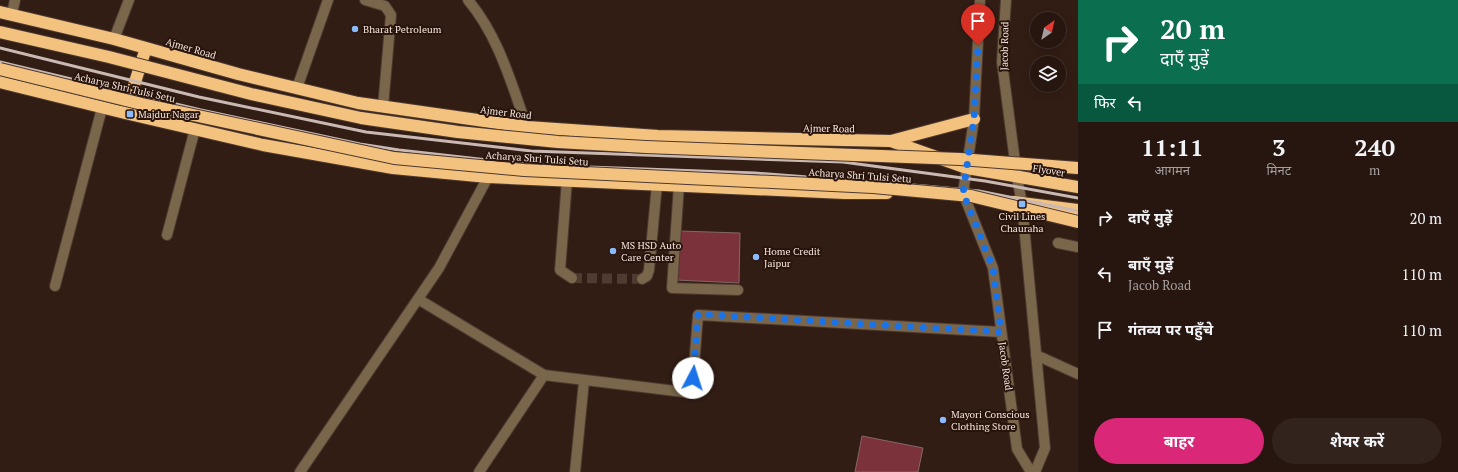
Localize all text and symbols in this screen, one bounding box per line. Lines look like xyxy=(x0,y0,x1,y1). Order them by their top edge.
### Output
pin xyxy=(961,4,995,45)
icon: arrive xyxy=(967,10,989,32)
text: 20 m xyxy=(1160,10,1225,47)
north arrow xyxy=(1030,12,1066,48)
map controls xyxy=(1030,12,1066,92)
icon: right xyxy=(1094,16,1146,68)
street label: Jacob Road xyxy=(998,21,1011,70)
place label: Bharat Petroleum xyxy=(363,23,442,36)
marker: Bharat Petroleum xyxy=(350,24,360,34)
street label: Ajmer Road xyxy=(164,35,218,62)
text: दाएँ मुड़ें xyxy=(1160,46,1209,70)
button: layers xyxy=(1030,56,1066,92)
street label: Acharya Shri Tulsi Setu xyxy=(73,70,177,106)
text: फिर xyxy=(1094,92,1116,112)
icon: left xyxy=(1124,92,1146,114)
street label: Ajmer Road xyxy=(479,103,533,122)
place label: Majdur Nagar xyxy=(138,108,199,121)
marker: Majdur Nagar xyxy=(125,109,135,119)
street label: Ajmer Road xyxy=(803,122,856,135)
text: 11:11 xyxy=(1141,131,1203,163)
text: 3 xyxy=(1272,131,1286,163)
text: 240 xyxy=(1354,131,1395,163)
street label: Acharya Shri Tulsi Setu xyxy=(485,148,589,169)
text: आगमन xyxy=(1154,161,1190,179)
text: मिनट xyxy=(1266,161,1291,179)
text: m xyxy=(1369,161,1380,179)
street label: Flyover xyxy=(1032,162,1066,179)
street label: Acharya Shri Tulsi Setu xyxy=(808,165,912,186)
marker: Civil Lines Chauraha xyxy=(1017,199,1027,209)
icon: right xyxy=(1094,207,1116,229)
text: दाएँ मुड़ें xyxy=(1128,207,1172,227)
text: 20 m xyxy=(1409,208,1442,228)
place label: Civil Lines Chauraha xyxy=(999,210,1045,235)
place label: MS HSD Auto Care Center xyxy=(621,239,682,264)
place label: Home Credit Jaipur xyxy=(764,245,821,270)
marker: MS HSD Auto Care Center xyxy=(608,246,618,256)
marker: Home Credit Jaipur xyxy=(751,252,761,262)
text: बाएँ मुड़ें xyxy=(1128,254,1173,274)
icon: left xyxy=(1094,263,1116,285)
text: 110 m xyxy=(1401,264,1442,284)
text: Jacob Road xyxy=(1128,276,1191,294)
icon: arrive xyxy=(1094,319,1116,341)
text: गंतव्य पर पहुँचे xyxy=(1128,319,1213,339)
text: 110 m xyxy=(1401,320,1442,340)
street label: Jacob Road xyxy=(996,341,1015,392)
position arrow xyxy=(672,357,714,399)
place label: Mayori Conscious Clothing Store xyxy=(951,408,1030,433)
marker: Mayori Conscious Clothing Store xyxy=(938,415,948,425)
button: बाहर xyxy=(1094,418,1264,464)
button: शेयर करें xyxy=(1272,418,1442,464)

